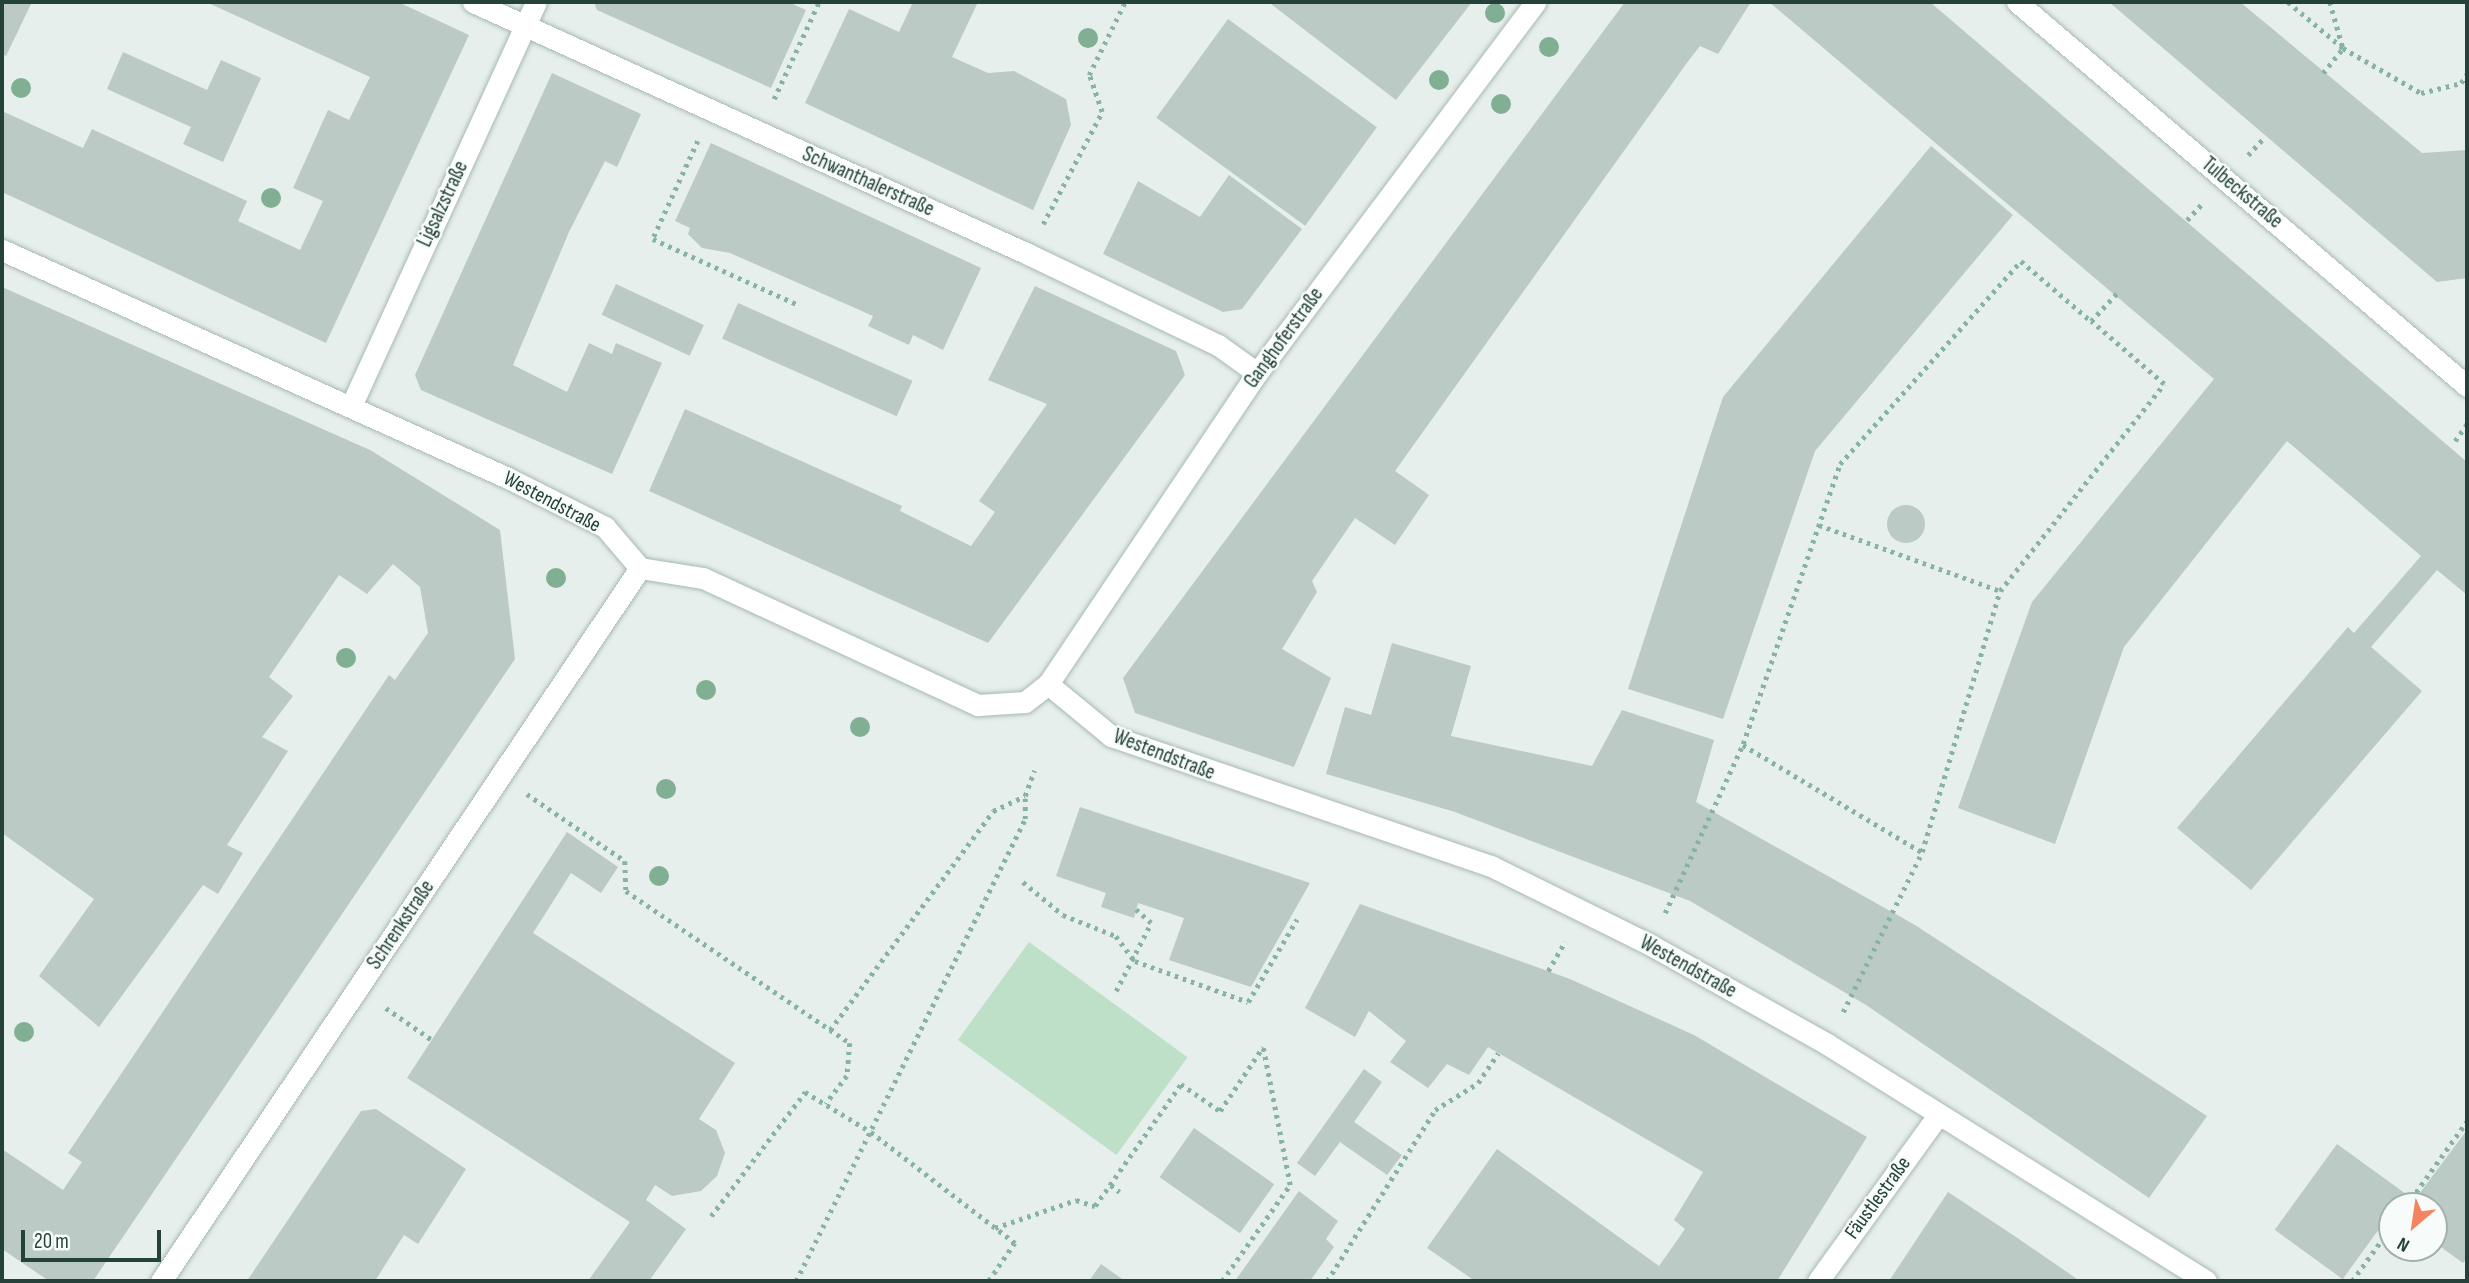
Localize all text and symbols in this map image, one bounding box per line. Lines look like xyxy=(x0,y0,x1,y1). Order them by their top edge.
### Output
street label: Schwanthalerstraße xyxy=(798,142,938,222)
street label: Tulbeckstraße xyxy=(2196,152,2288,234)
street label: Ligsalzstraße xyxy=(412,157,474,251)
street label: Ganghoferstraße xyxy=(1239,283,1329,393)
street label: Westendstraße xyxy=(499,466,605,538)
street label: Westendstraße xyxy=(1110,724,1218,786)
street label: Schrenkstraße xyxy=(362,876,440,974)
street label: Westendstraße xyxy=(1635,930,1741,1004)
street label: Fäustlestraße xyxy=(1840,1152,1916,1244)
north arrow xyxy=(2378,1192,2448,1262)
scale bar xyxy=(24,1216,164,1260)
text: 20 m xyxy=(34,1229,69,1254)
text: N xyxy=(2394,1232,2414,1257)

